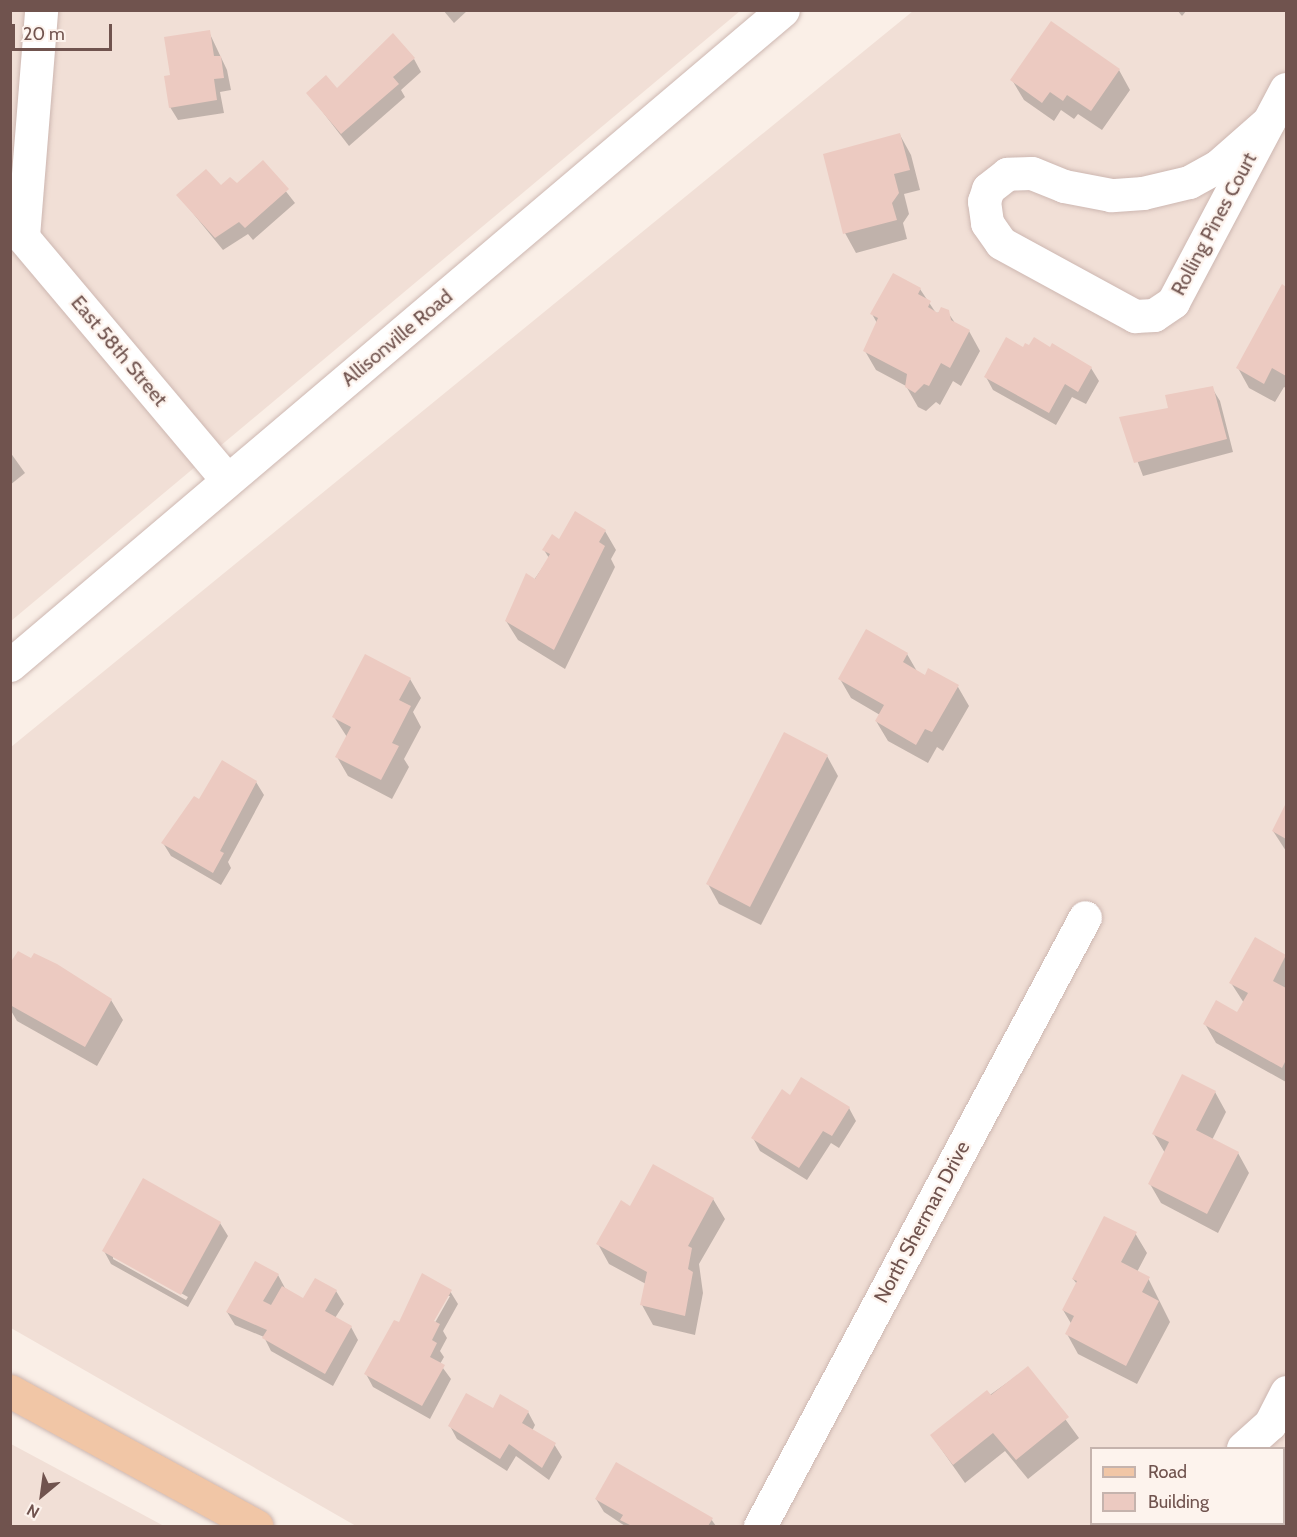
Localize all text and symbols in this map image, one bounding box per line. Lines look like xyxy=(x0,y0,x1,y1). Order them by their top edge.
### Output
scale bar xyxy=(15,12,116,50)
text: 20 m xyxy=(23,23,65,45)
street label: Rolling Pines Court xyxy=(1166,148,1262,300)
street label: Allisonville Road xyxy=(337,285,457,391)
street label: East 58th Street xyxy=(66,291,172,411)
street label: North Sherman Drive xyxy=(869,1137,975,1307)
legend xyxy=(1090,1447,1285,1525)
text: Road xyxy=(1148,1461,1187,1483)
north arrow xyxy=(12,1465,72,1525)
text: Building xyxy=(1148,1491,1209,1513)
text: N xyxy=(23,1500,43,1522)

